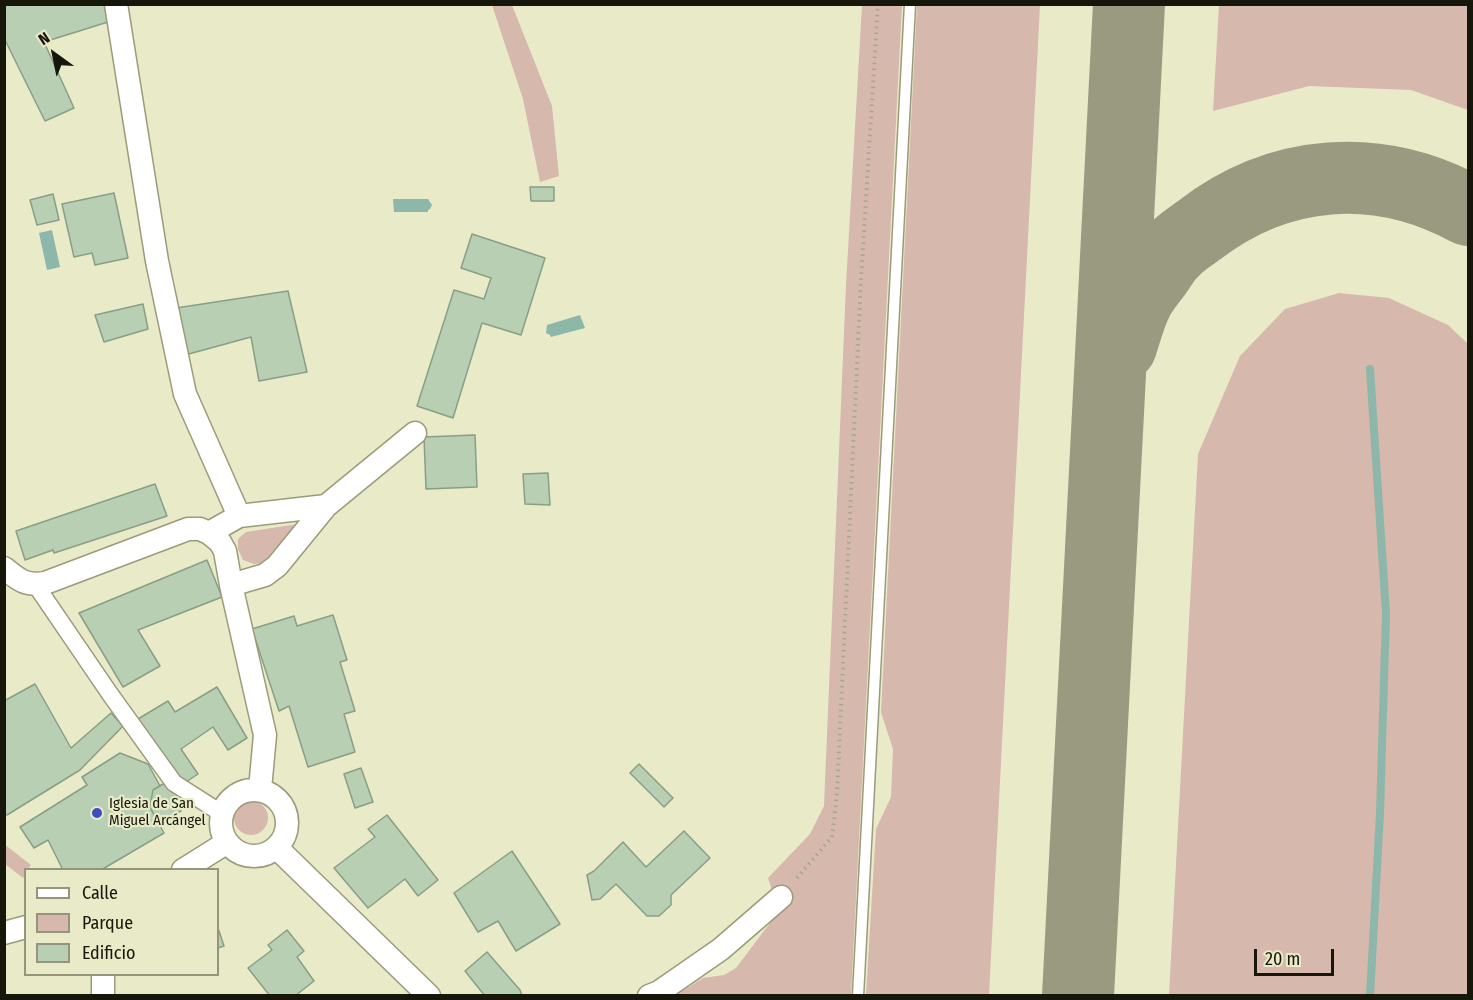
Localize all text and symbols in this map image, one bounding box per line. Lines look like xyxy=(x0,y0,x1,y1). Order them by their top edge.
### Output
north arrow xyxy=(24,24,84,84)
text: N xyxy=(35,28,53,49)
place label: Iglesia de San Miguel Arcángel xyxy=(109,795,205,830)
marker: Iglesia de San Miguel Arcángel xyxy=(90,806,104,820)
legend xyxy=(24,868,219,976)
text: Calle xyxy=(82,882,118,904)
text: Parque xyxy=(82,912,133,934)
scale bar xyxy=(1257,937,1336,975)
text: Edificio xyxy=(82,942,135,964)
text: 20 m xyxy=(1265,948,1300,970)

